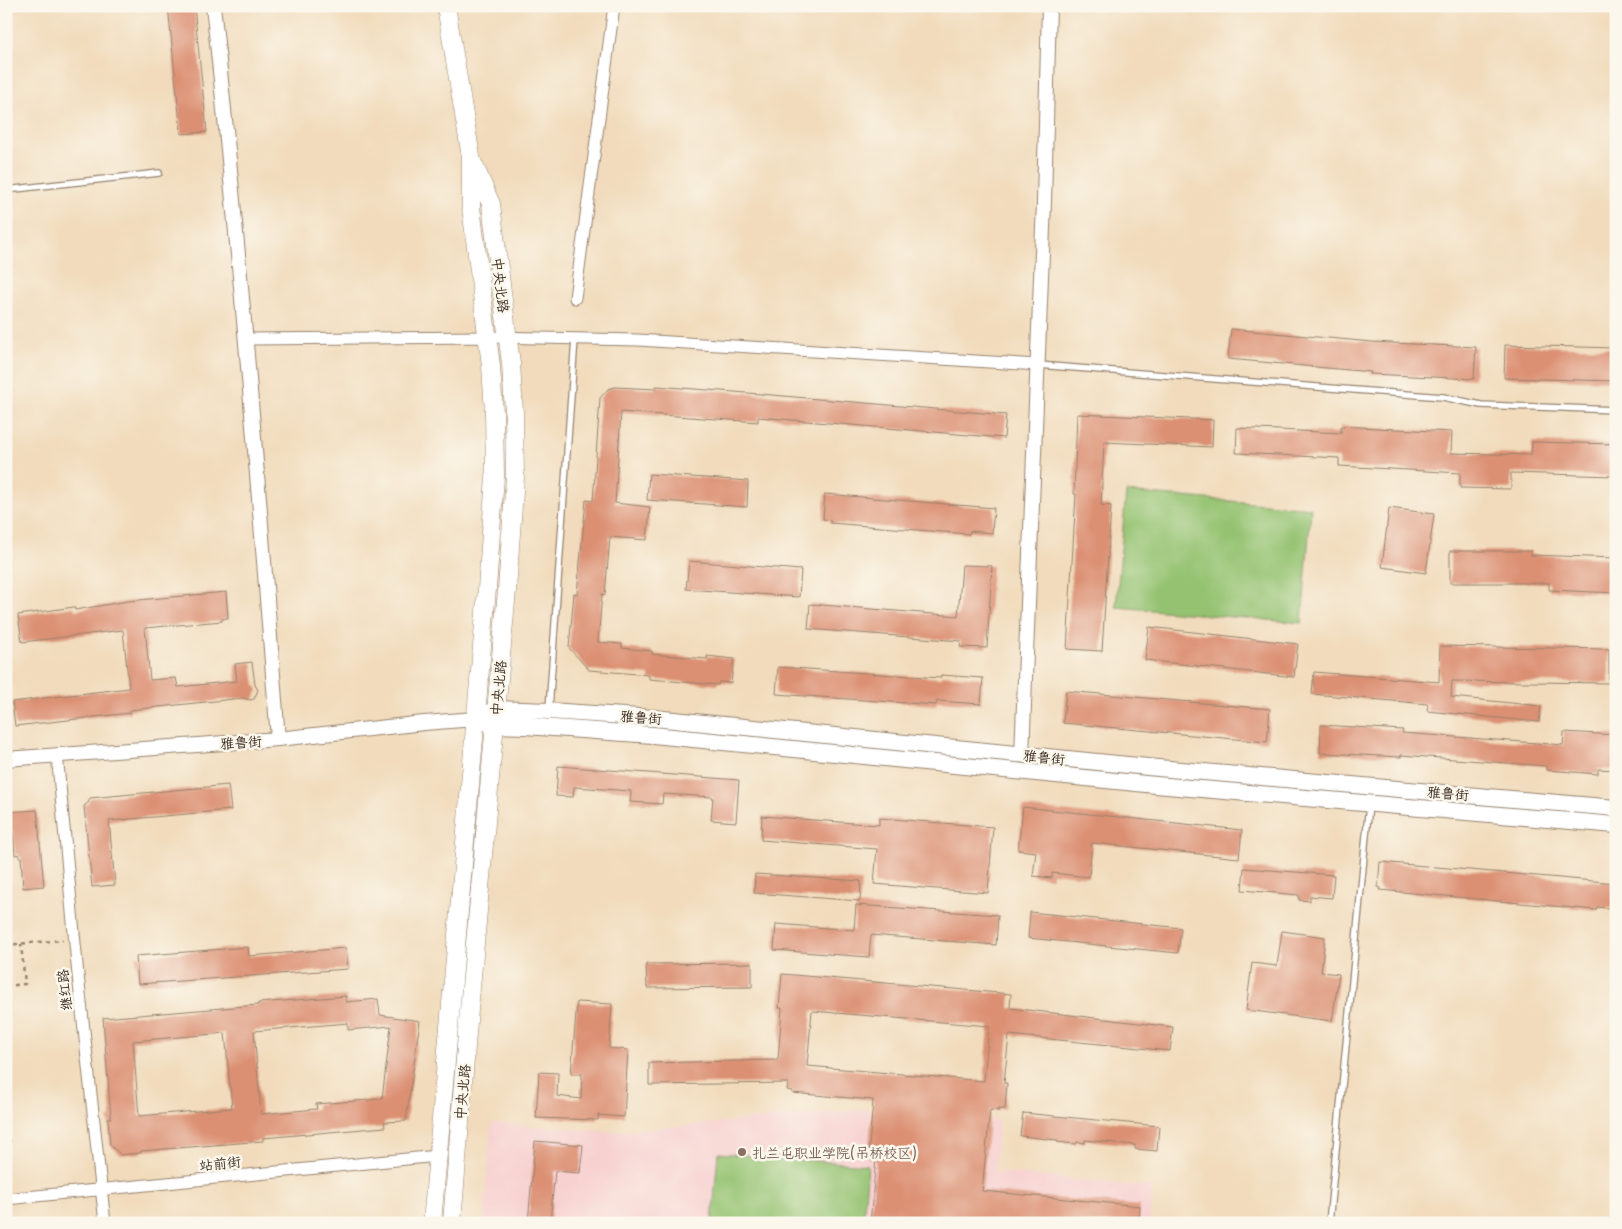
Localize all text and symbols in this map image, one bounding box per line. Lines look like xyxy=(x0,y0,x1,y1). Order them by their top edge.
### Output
street label: 中央北路 xyxy=(487,256,515,314)
street label: 中央北路 xyxy=(485,659,511,717)
street label: 雅鲁街 xyxy=(619,705,663,729)
street label: 雅鲁街 xyxy=(219,730,263,754)
street label: 雅鲁街 xyxy=(1022,744,1066,770)
street label: 雅鲁街 xyxy=(1426,781,1470,805)
street label: 继红路 xyxy=(51,968,77,1012)
street label: 中央北路 xyxy=(449,1063,475,1121)
place label: 扎兰屯职业学院(吊桥校区) xyxy=(752,1142,917,1163)
marker: 扎兰屯职业学院(吊桥校区) xyxy=(736,1146,748,1158)
street label: 站前街 xyxy=(198,1150,242,1176)

